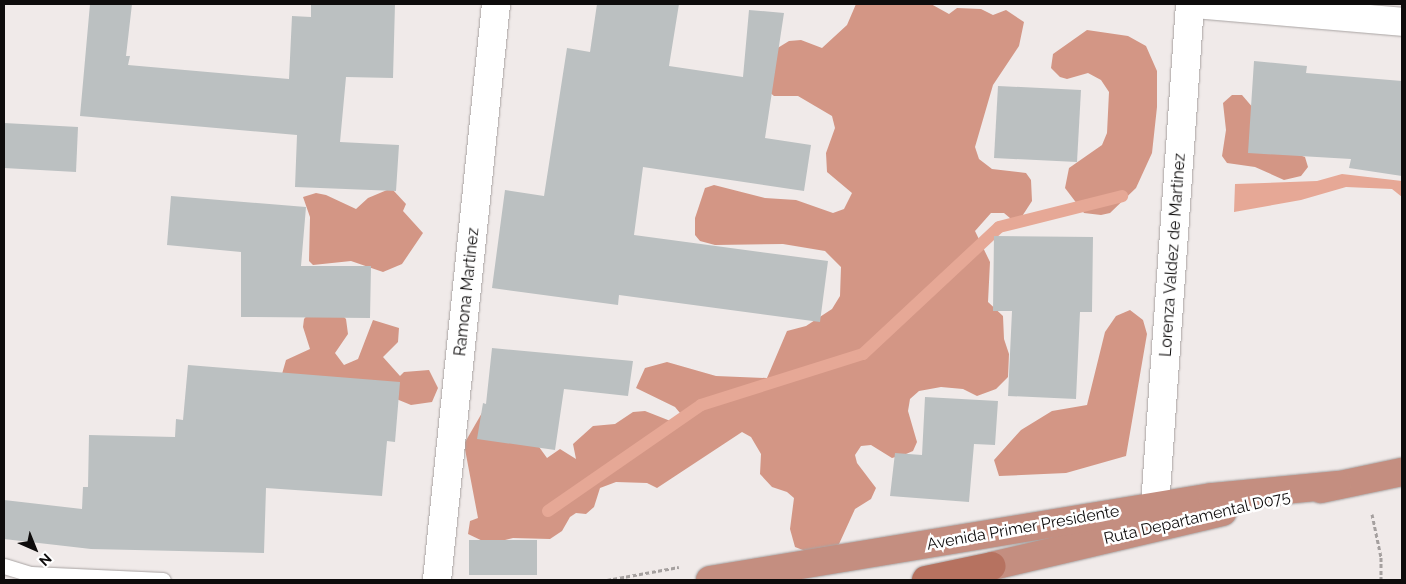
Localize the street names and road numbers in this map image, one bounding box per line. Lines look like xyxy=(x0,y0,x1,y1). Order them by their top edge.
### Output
street label: Lorenza Valdez de Martinez xyxy=(1156,152,1190,358)
street label: Ramona Martinez xyxy=(451,227,483,357)
street label: Ruta Departamental D075 xyxy=(1102,487,1292,549)
street label: Avenida Primer Presidente xyxy=(925,502,1121,554)

